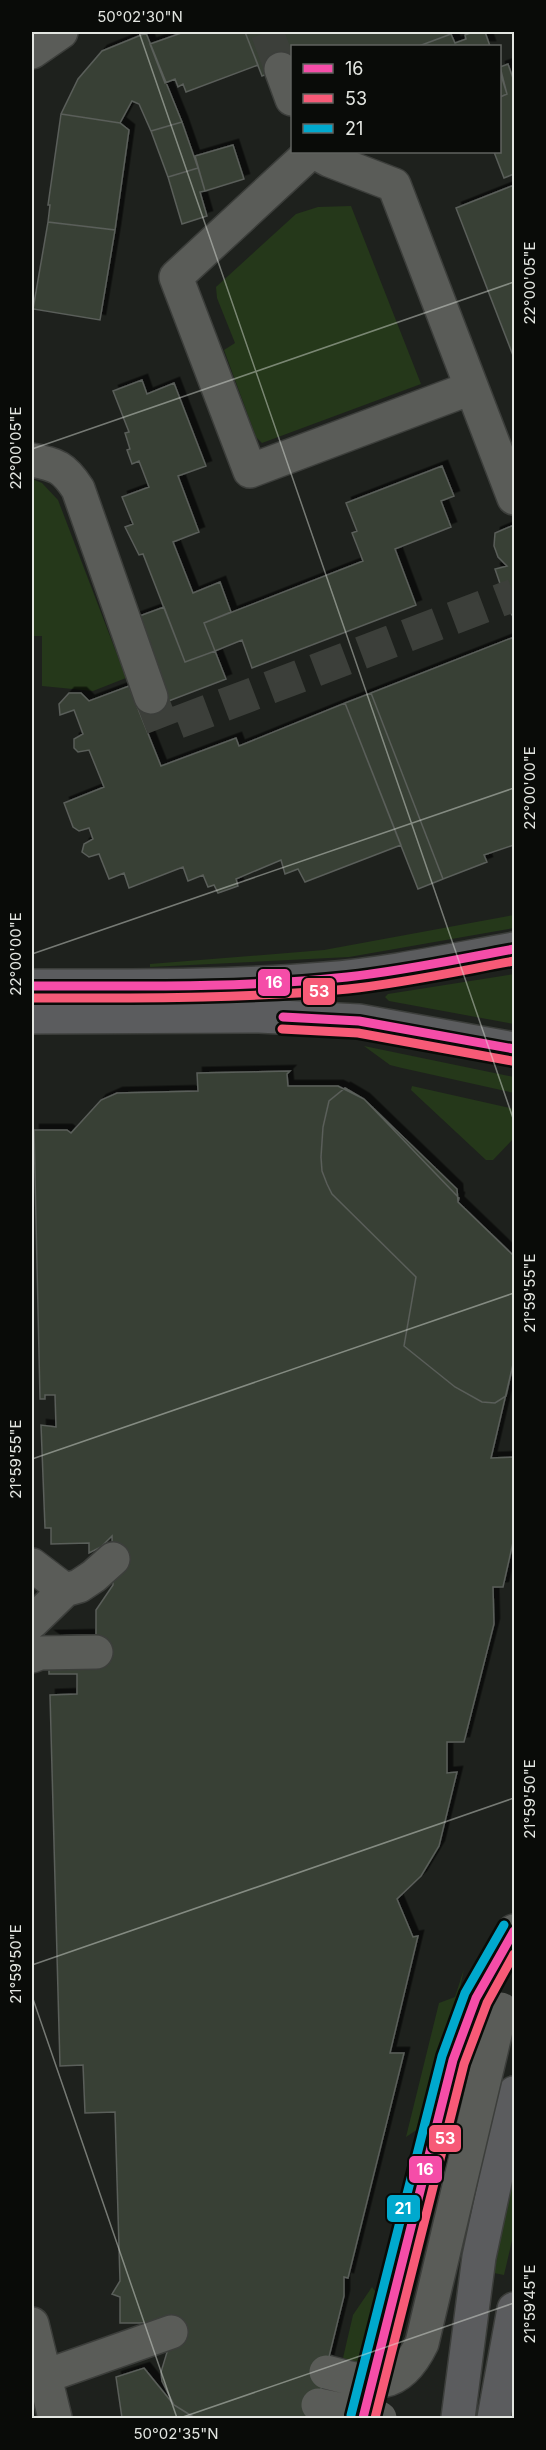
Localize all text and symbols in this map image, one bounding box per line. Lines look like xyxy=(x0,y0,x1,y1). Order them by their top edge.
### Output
text: 50°02'30"N xyxy=(97,7,183,26)
legend xyxy=(291,45,501,153)
text: 16 xyxy=(345,58,363,79)
text: 53 xyxy=(345,88,367,109)
text: 21 xyxy=(345,118,363,139)
text: 22°00'05"E xyxy=(520,241,539,325)
text: 22°00'05"E xyxy=(6,406,25,490)
text: 22°00'00"E xyxy=(520,746,539,830)
text: 22°00'00"E xyxy=(6,912,25,996)
line badge: 16 xyxy=(257,968,291,997)
text: 16 xyxy=(265,972,283,992)
line badge: 53 xyxy=(302,977,336,1006)
text: 53 xyxy=(309,981,329,1001)
text: 21°59'55"E xyxy=(520,1253,539,1333)
text: 21°59'55"E xyxy=(6,1419,25,1499)
text: 21°59'50"E xyxy=(520,1759,539,1839)
text: 21°59'50"E xyxy=(6,1924,25,2004)
line badge: 53 xyxy=(428,2124,462,2153)
text: 53 xyxy=(435,2128,455,2148)
line badge: 16 xyxy=(408,2155,443,2184)
text: 16 xyxy=(416,2159,434,2179)
line badge: 21 xyxy=(386,2194,421,2223)
text: 21 xyxy=(395,2198,411,2218)
text: 21°59'45"E xyxy=(520,2265,539,2343)
text: 50°02'35"N xyxy=(133,2424,219,2443)

